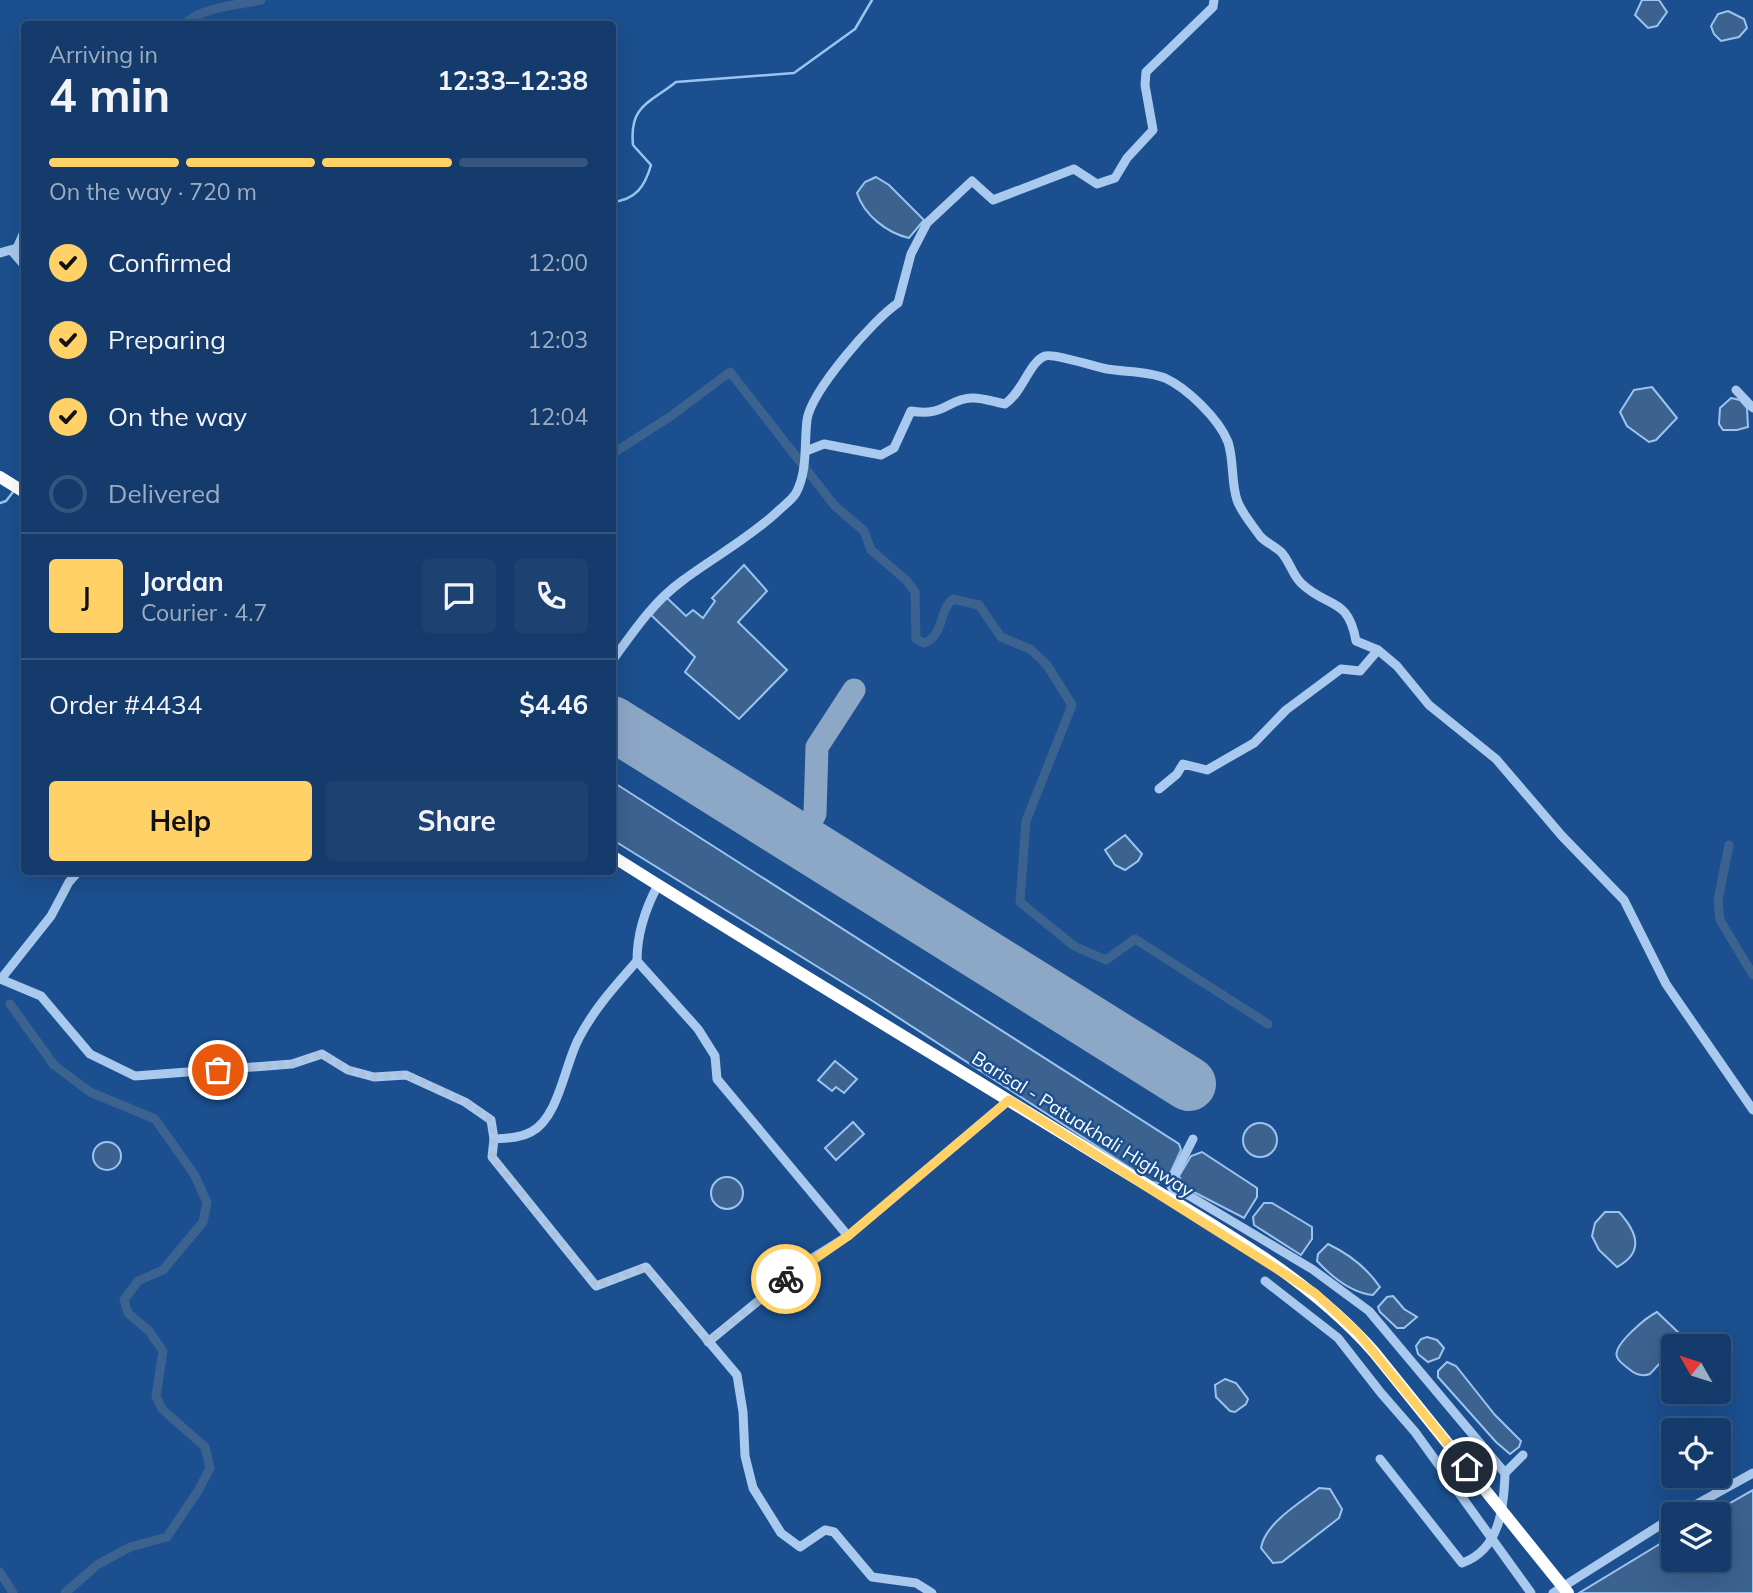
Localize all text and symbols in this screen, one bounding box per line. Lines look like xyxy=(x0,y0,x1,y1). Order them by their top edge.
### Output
text: Arriving in xyxy=(49,40,158,69)
text: 12:33–12:38 xyxy=(437,64,588,97)
text: 4 min xyxy=(49,66,170,124)
text: On the way · 720 m xyxy=(49,177,257,206)
icon: check xyxy=(49,244,87,282)
text: Confirmed xyxy=(108,246,232,279)
text: 12:00 xyxy=(528,248,588,277)
icon: check xyxy=(49,321,87,359)
text: Preparing xyxy=(108,323,226,356)
text: 12:03 xyxy=(528,325,588,354)
icon: check xyxy=(49,398,87,436)
text: On the way xyxy=(108,400,247,433)
text: 12:04 xyxy=(528,402,588,431)
text: Delivered xyxy=(108,477,221,510)
button: chat xyxy=(422,559,496,633)
button: phone xyxy=(514,559,588,633)
text: Jordan xyxy=(141,565,224,598)
text: J xyxy=(81,580,91,613)
text: Courier · 4.7 xyxy=(141,598,267,627)
text: Order #4434 xyxy=(49,688,202,721)
text: $4.46 xyxy=(519,688,588,721)
button: Help xyxy=(49,781,312,861)
button: Share xyxy=(326,781,588,861)
pin xyxy=(188,1040,248,1100)
street label: Barisal - Patuakhali Highway xyxy=(968,1046,1198,1202)
icon: bag xyxy=(199,1051,237,1089)
courier xyxy=(751,1244,821,1314)
icon: bike xyxy=(767,1260,805,1298)
north arrow xyxy=(1661,1334,1731,1404)
map controls xyxy=(1661,1334,1731,1572)
button: locate xyxy=(1661,1418,1731,1488)
pin xyxy=(1437,1437,1497,1497)
icon: home xyxy=(1448,1448,1486,1486)
button: layers xyxy=(1661,1502,1731,1572)

